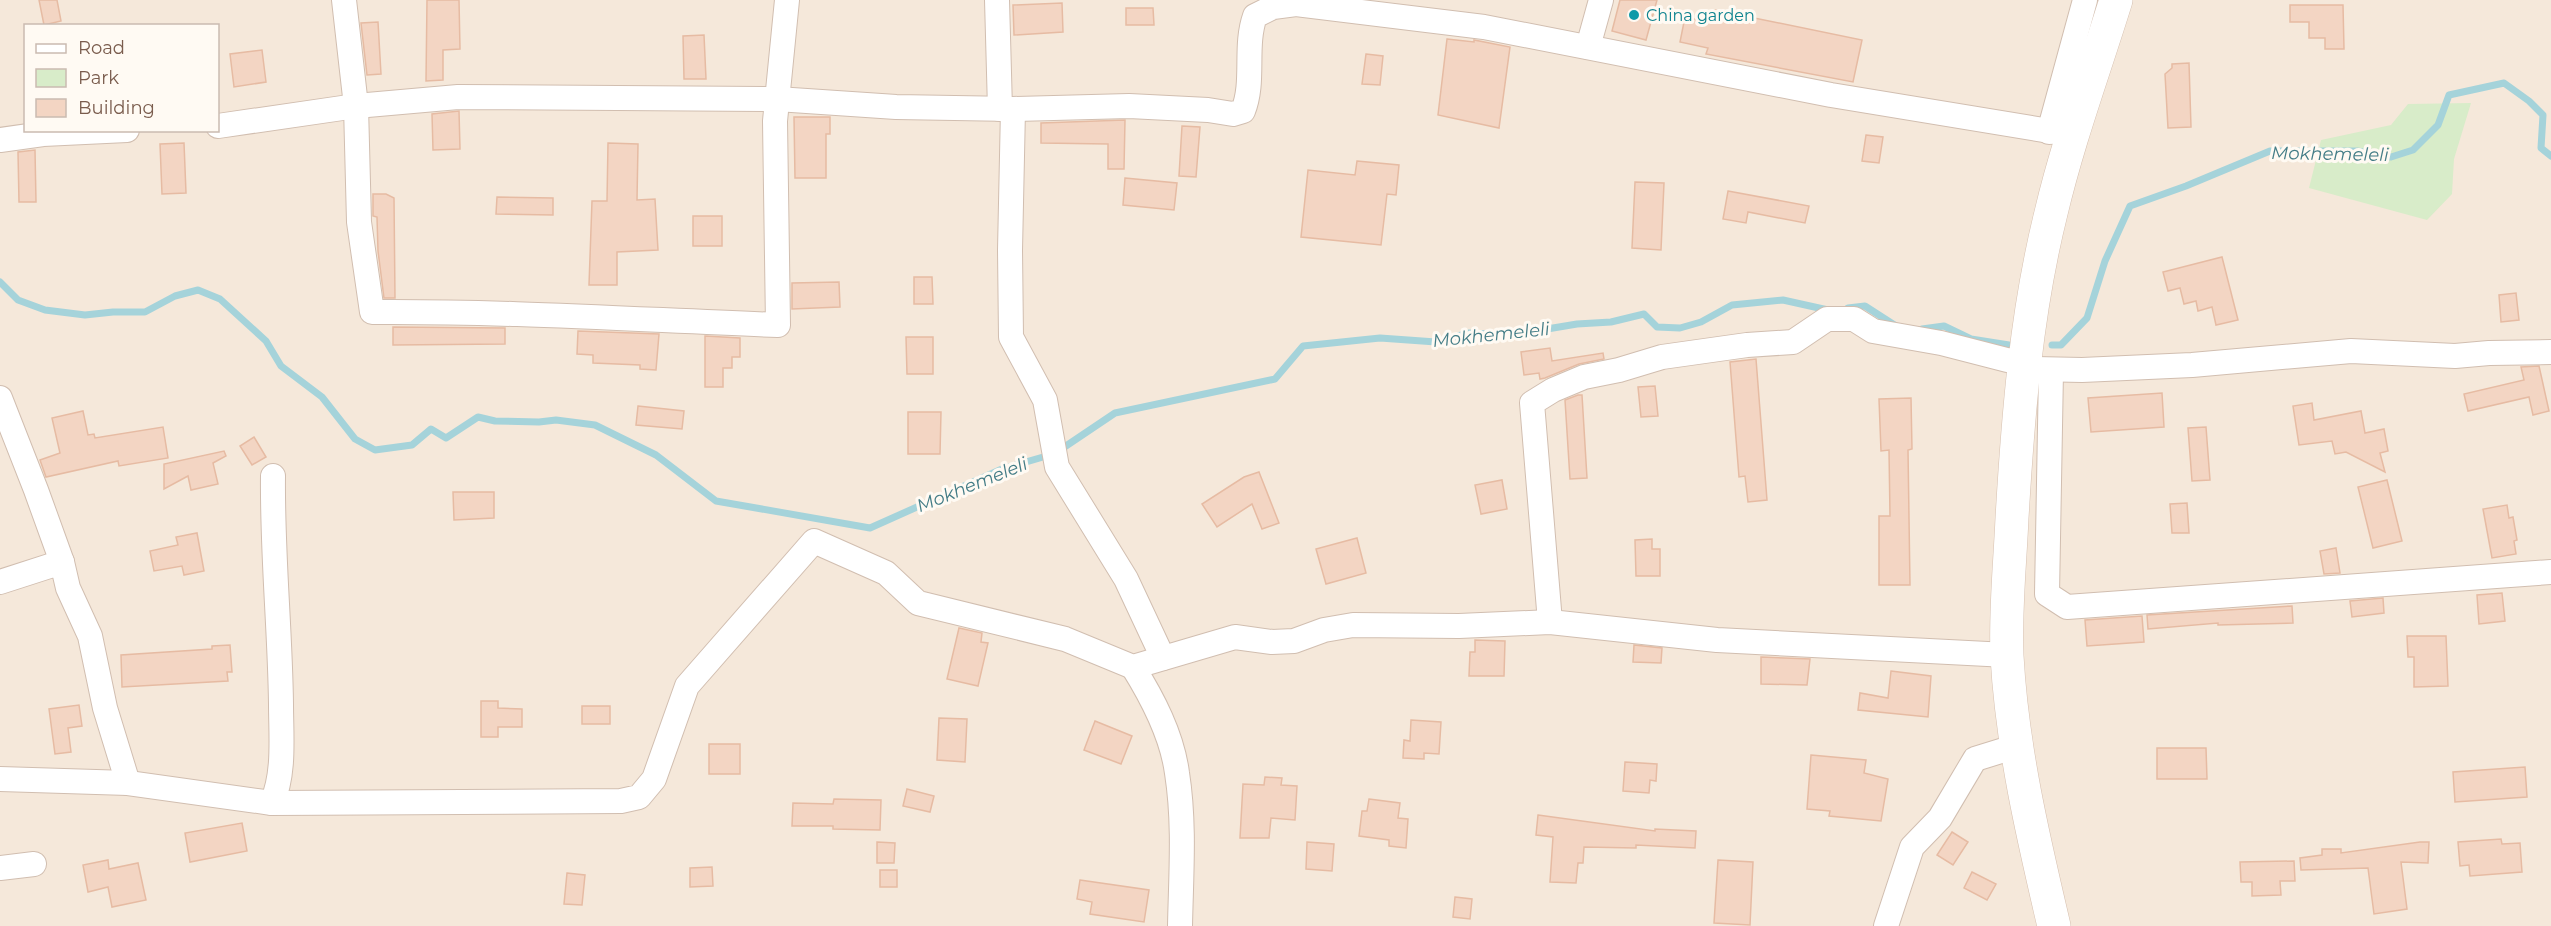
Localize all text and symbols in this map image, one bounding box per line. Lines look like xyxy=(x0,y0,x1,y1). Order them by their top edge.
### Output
place label: China garden xyxy=(1646,6,1755,25)
marker: China garden xyxy=(1627,8,1641,22)
legend xyxy=(24,24,219,132)
text: Road xyxy=(78,37,125,59)
text: Park xyxy=(78,67,119,89)
text: Building xyxy=(78,97,155,119)
water label: Mokhemeleli xyxy=(2271,142,2389,166)
water label: Mokhemeleli xyxy=(1431,318,1551,352)
water label: Mokhemeleli xyxy=(913,453,1031,517)

